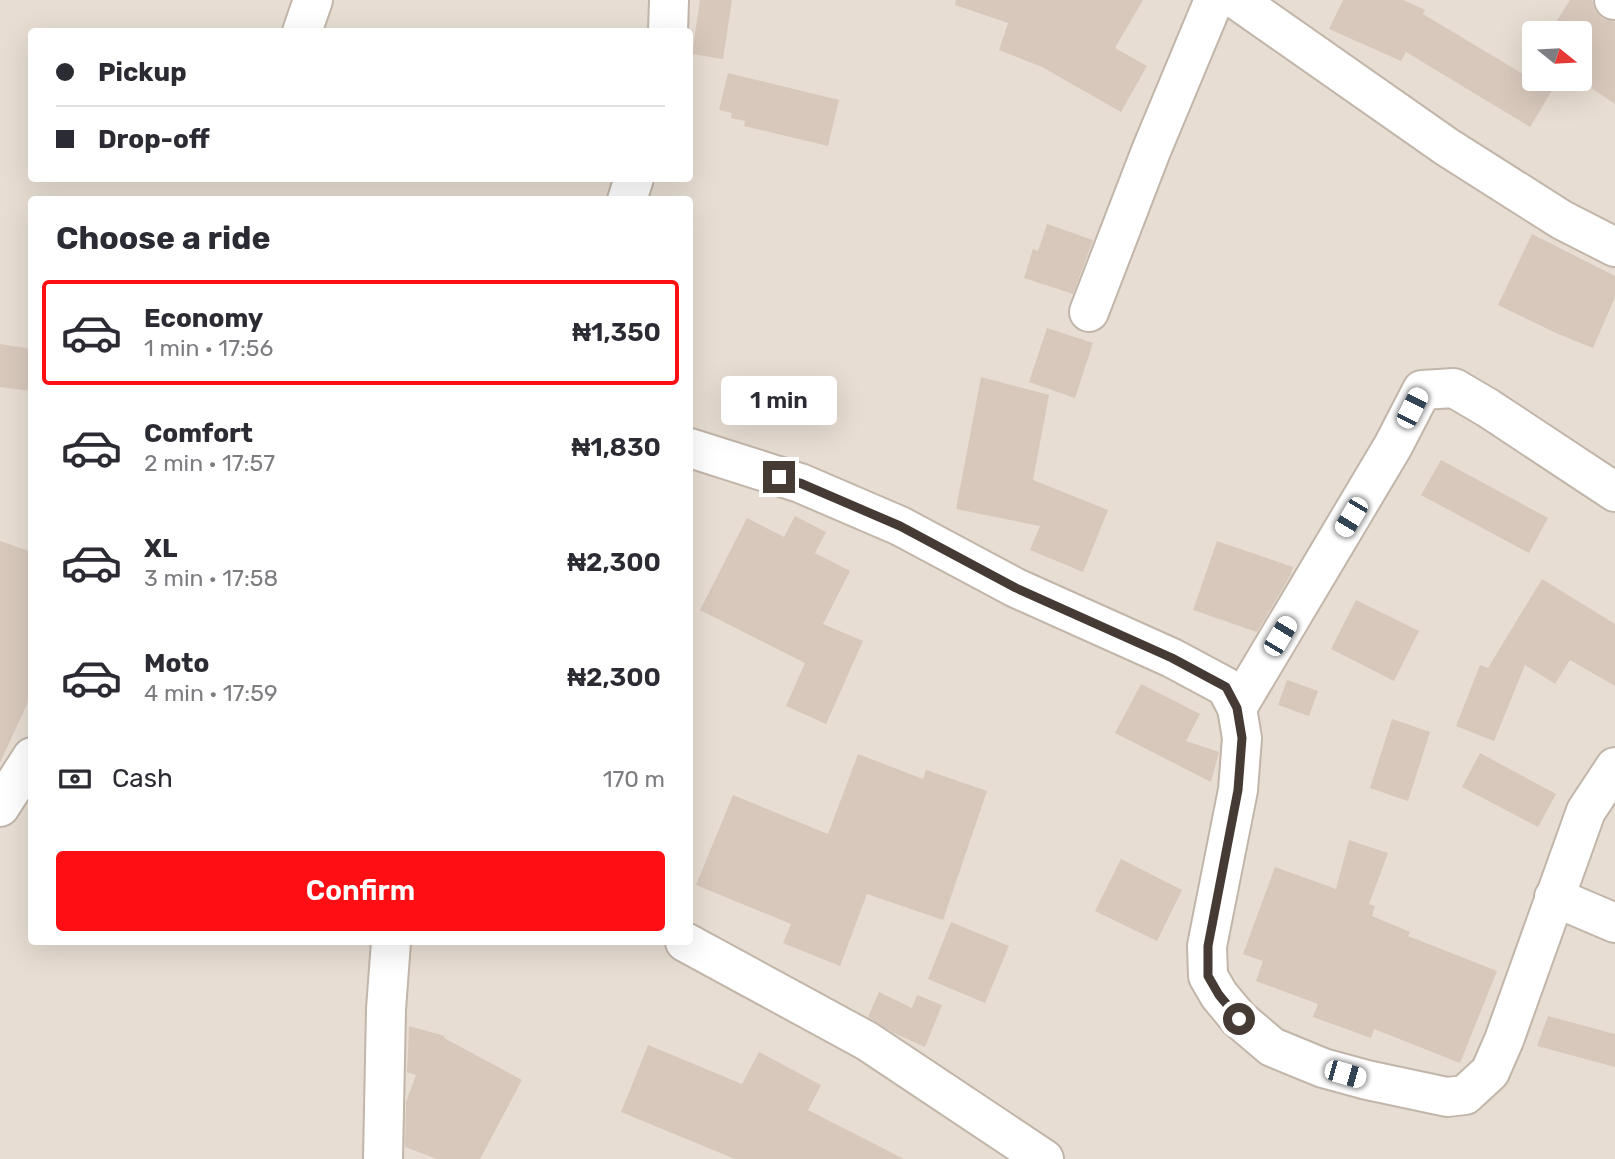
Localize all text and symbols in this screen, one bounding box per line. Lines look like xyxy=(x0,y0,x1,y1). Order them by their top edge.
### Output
north arrow xyxy=(1522,21,1592,91)
map controls xyxy=(1522,21,1592,91)
text: Pickup xyxy=(98,57,187,88)
text: Drop-off xyxy=(98,124,210,155)
text: Choose a ride xyxy=(56,219,270,257)
icon: car xyxy=(60,301,123,364)
text: Economy xyxy=(144,303,263,334)
text: ₦1,350 xyxy=(572,317,661,348)
text: 1 min · 17:56 xyxy=(144,334,273,362)
callout: 1 min xyxy=(721,376,837,424)
car xyxy=(1394,385,1431,431)
text: 1 min xyxy=(750,386,808,414)
icon: car xyxy=(60,416,123,479)
text: Comfort xyxy=(144,418,253,449)
text: ₦1,830 xyxy=(571,432,661,463)
text: 2 min · 17:57 xyxy=(144,449,275,477)
route end xyxy=(763,461,795,493)
car xyxy=(1332,494,1371,540)
icon: car xyxy=(60,531,123,594)
text: XL xyxy=(144,533,177,564)
text: ₦2,300 xyxy=(567,547,661,578)
text: 3 min · 17:58 xyxy=(144,564,278,592)
car xyxy=(1261,613,1300,659)
icon: car xyxy=(60,646,123,709)
text: Moto xyxy=(144,648,209,679)
text: ₦2,300 xyxy=(567,662,661,693)
text: 4 min · 17:59 xyxy=(144,679,278,707)
icon: cash xyxy=(56,760,94,798)
text: Cash xyxy=(112,763,173,794)
text: 170 m xyxy=(603,765,665,793)
button: Confirm xyxy=(56,851,665,931)
route start xyxy=(1223,1003,1255,1035)
car xyxy=(1322,1058,1369,1090)

